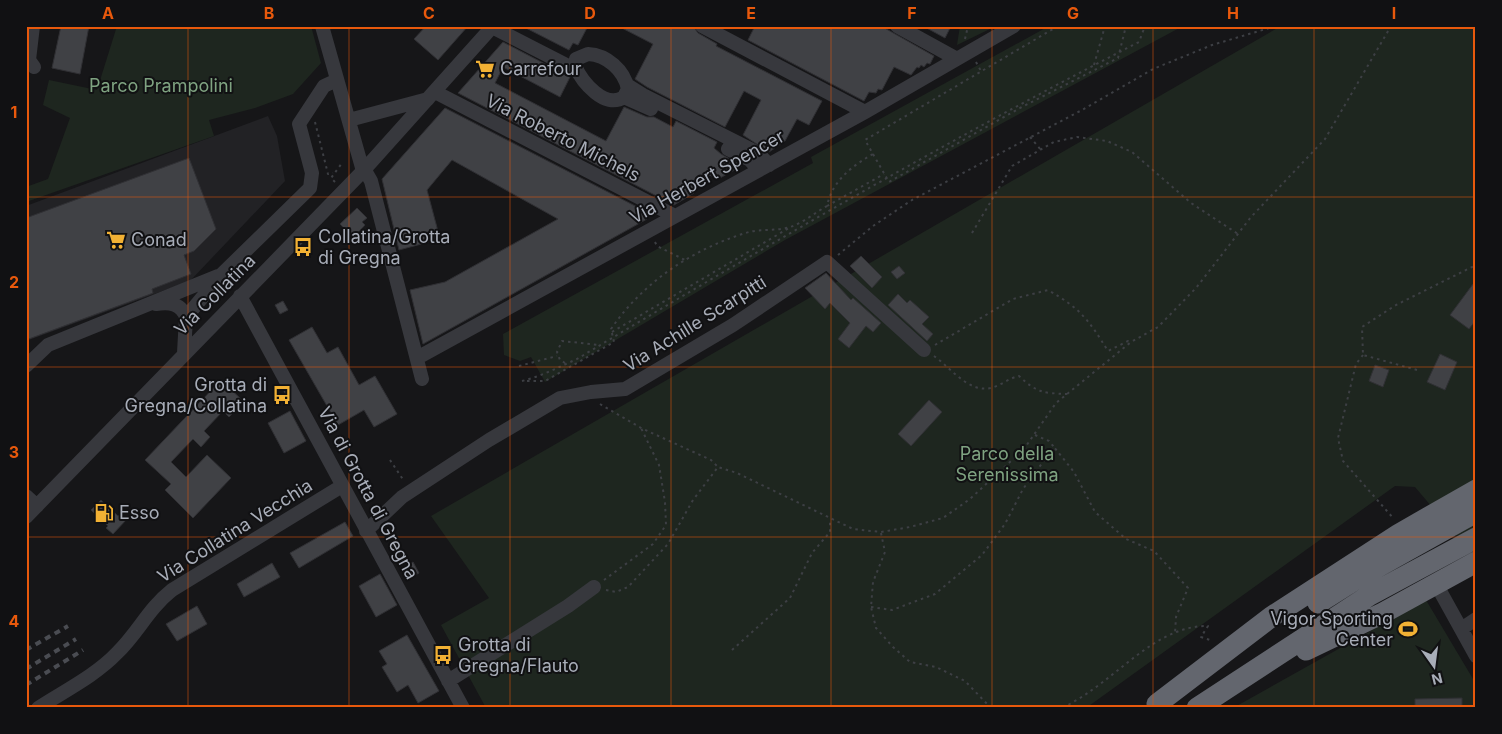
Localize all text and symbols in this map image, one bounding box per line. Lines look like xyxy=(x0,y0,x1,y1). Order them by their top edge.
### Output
text: A xyxy=(102,3,114,23)
text: B xyxy=(264,3,274,23)
text: C xyxy=(423,3,435,23)
text: D xyxy=(584,3,596,23)
text: E xyxy=(746,3,756,23)
text: F xyxy=(907,3,917,23)
text: G xyxy=(1067,3,1079,23)
text: H xyxy=(1227,3,1239,23)
text: I xyxy=(1392,3,1396,23)
supermarket icon: Carrefour xyxy=(474,58,496,80)
place label: Carrefour xyxy=(500,58,582,79)
park label: Parco Prampolini xyxy=(89,75,233,96)
street label: Via Roberto Michels xyxy=(483,90,644,186)
text: 1 xyxy=(11,102,17,122)
street label: Via Herbert Spencer xyxy=(626,125,788,228)
place label: Collatina/Grotta di Gregna xyxy=(318,226,450,268)
supermarket icon: Conad xyxy=(105,229,127,251)
place label: Conad xyxy=(131,229,187,250)
bus stop icon: Collatina/Grotta di Gregna xyxy=(292,236,314,258)
street label: Via Collatina xyxy=(170,250,259,339)
street label: Via Achille Scarpitti xyxy=(620,271,770,376)
text: 2 xyxy=(9,272,19,292)
place label: Grotta di Gregna/Collatina xyxy=(125,374,267,416)
bus stop icon: Grotta di Gregna/Collatina xyxy=(271,384,293,406)
street label: Via di Grotta di Gregna xyxy=(314,403,423,583)
text: 3 xyxy=(9,442,19,462)
park label: Parco della Serenissima xyxy=(955,443,1059,485)
street label: Via Collatina Vecchia xyxy=(154,474,316,587)
fuel station icon: Esso xyxy=(93,502,115,524)
place label: Esso xyxy=(119,502,160,523)
place label: Vigor Sporting Center xyxy=(1270,608,1393,650)
text: 4 xyxy=(9,611,20,631)
sports icon: Vigor Sporting Center xyxy=(1397,618,1419,640)
place label: Grotta di Gregna/Flauto xyxy=(458,634,579,676)
north arrow xyxy=(1410,642,1460,692)
bus stop icon: Grotta di Gregna/Flauto xyxy=(432,644,454,666)
text: N xyxy=(1430,670,1444,689)

